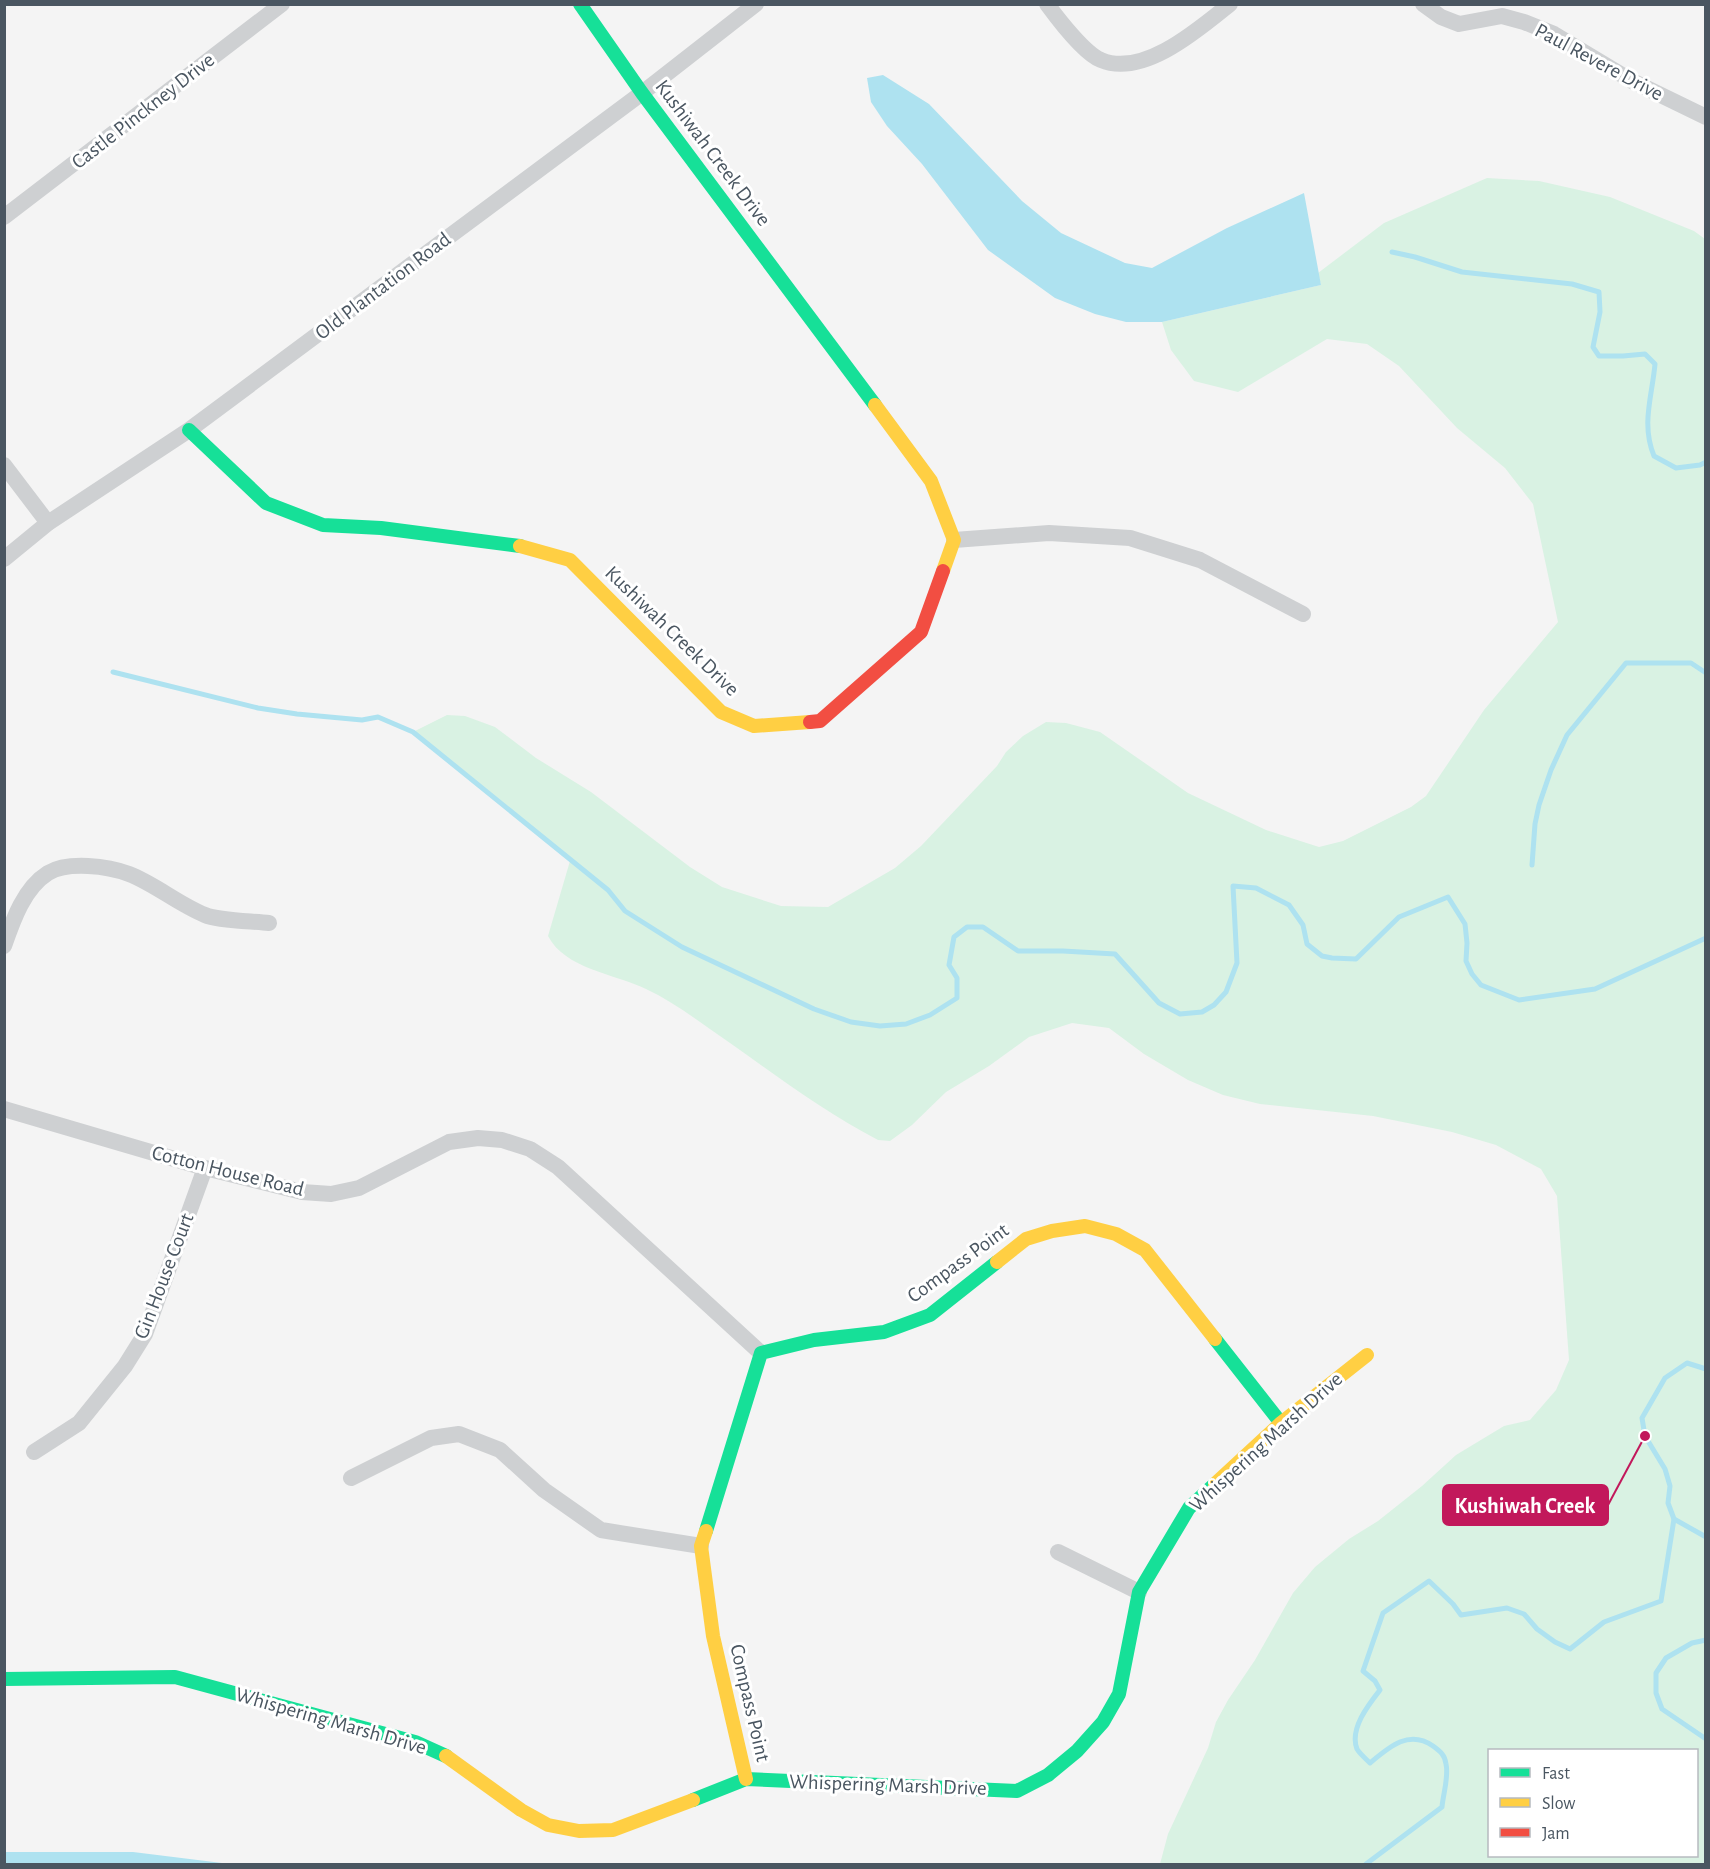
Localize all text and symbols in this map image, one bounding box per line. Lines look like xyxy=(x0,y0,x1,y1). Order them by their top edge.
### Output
street label: Paul Revere Drive xyxy=(1531,19,1667,105)
street label: Castle Pinckney Drive xyxy=(68,49,218,173)
street label: Kushiwah Creek Drive xyxy=(651,76,775,230)
street label: Old Plantation Road xyxy=(311,228,455,344)
street label: Kushiwah Creek Drive xyxy=(601,562,743,700)
street label: Cotton House Road xyxy=(150,1142,306,1200)
street label: Gin House Court xyxy=(130,1210,198,1342)
street label: Compass Point xyxy=(903,1219,1013,1307)
street label: Whispering Marsh Drive xyxy=(1186,1368,1346,1516)
callout: Kushiwah Creek xyxy=(1443,1485,1608,1525)
text: Kushiwah Creek xyxy=(1455,1495,1596,1517)
street label: Compass Point xyxy=(726,1642,774,1764)
street label: Whispering Marsh Drive xyxy=(233,1684,429,1758)
legend xyxy=(1488,1749,1698,1857)
text: Fast xyxy=(1542,1765,1570,1783)
street label: Whispering Marsh Drive xyxy=(789,1771,987,1799)
text: Slow xyxy=(1542,1795,1575,1813)
text: Jam xyxy=(1542,1825,1570,1843)

